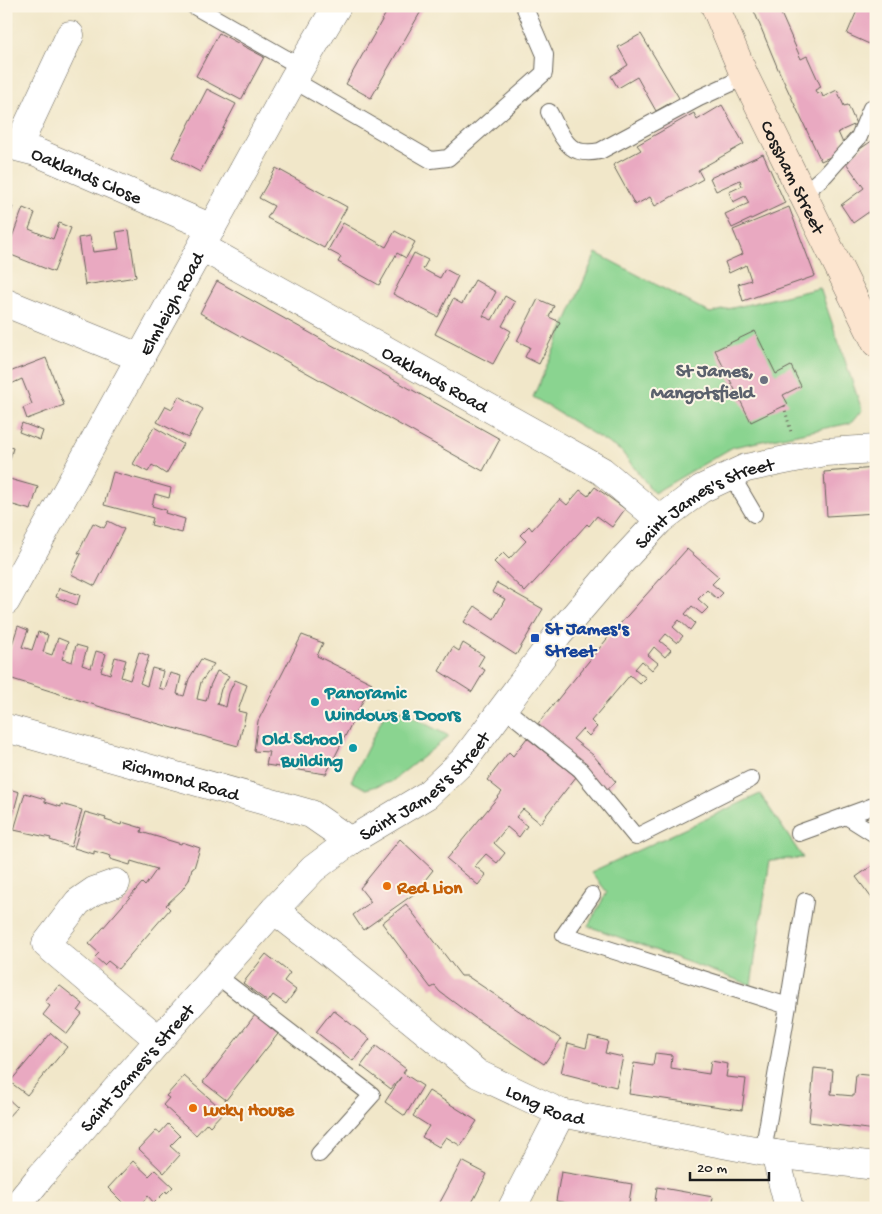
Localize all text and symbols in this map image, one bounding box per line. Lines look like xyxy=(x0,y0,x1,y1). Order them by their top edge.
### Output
street label: Cossham Street xyxy=(753,117,829,241)
street label: Oaklands Close xyxy=(27,143,145,211)
street label: Elmleigh Road xyxy=(135,247,212,361)
street label: Oaklands Road xyxy=(377,342,493,421)
place label: St James, Mangotsfield xyxy=(651,361,756,406)
marker: St James, Mangotsfield xyxy=(758,374,770,386)
street label: Saint James's Street xyxy=(631,454,778,555)
place label: St James's Street xyxy=(545,619,630,664)
marker: St James's Street xyxy=(529,632,541,644)
place label: Panoramic Windows & Doors xyxy=(324,683,462,728)
marker: Panoramic Windows & Doors xyxy=(309,696,321,708)
street label: Saint James's Street xyxy=(356,726,498,848)
place label: Old School Building xyxy=(262,729,343,774)
marker: Old School Building xyxy=(347,742,359,754)
street label: Richmond Road xyxy=(119,753,243,809)
place label: Red Lion xyxy=(396,878,463,901)
marker: Red Lion xyxy=(381,880,393,892)
street label: Saint James's Street xyxy=(76,998,202,1138)
street label: Long Road xyxy=(501,1081,588,1133)
place label: Lucky House xyxy=(203,1100,295,1123)
marker: Lucky House xyxy=(187,1102,199,1114)
scale bar xyxy=(690,1149,768,1181)
text: 20 m xyxy=(697,1160,727,1178)

